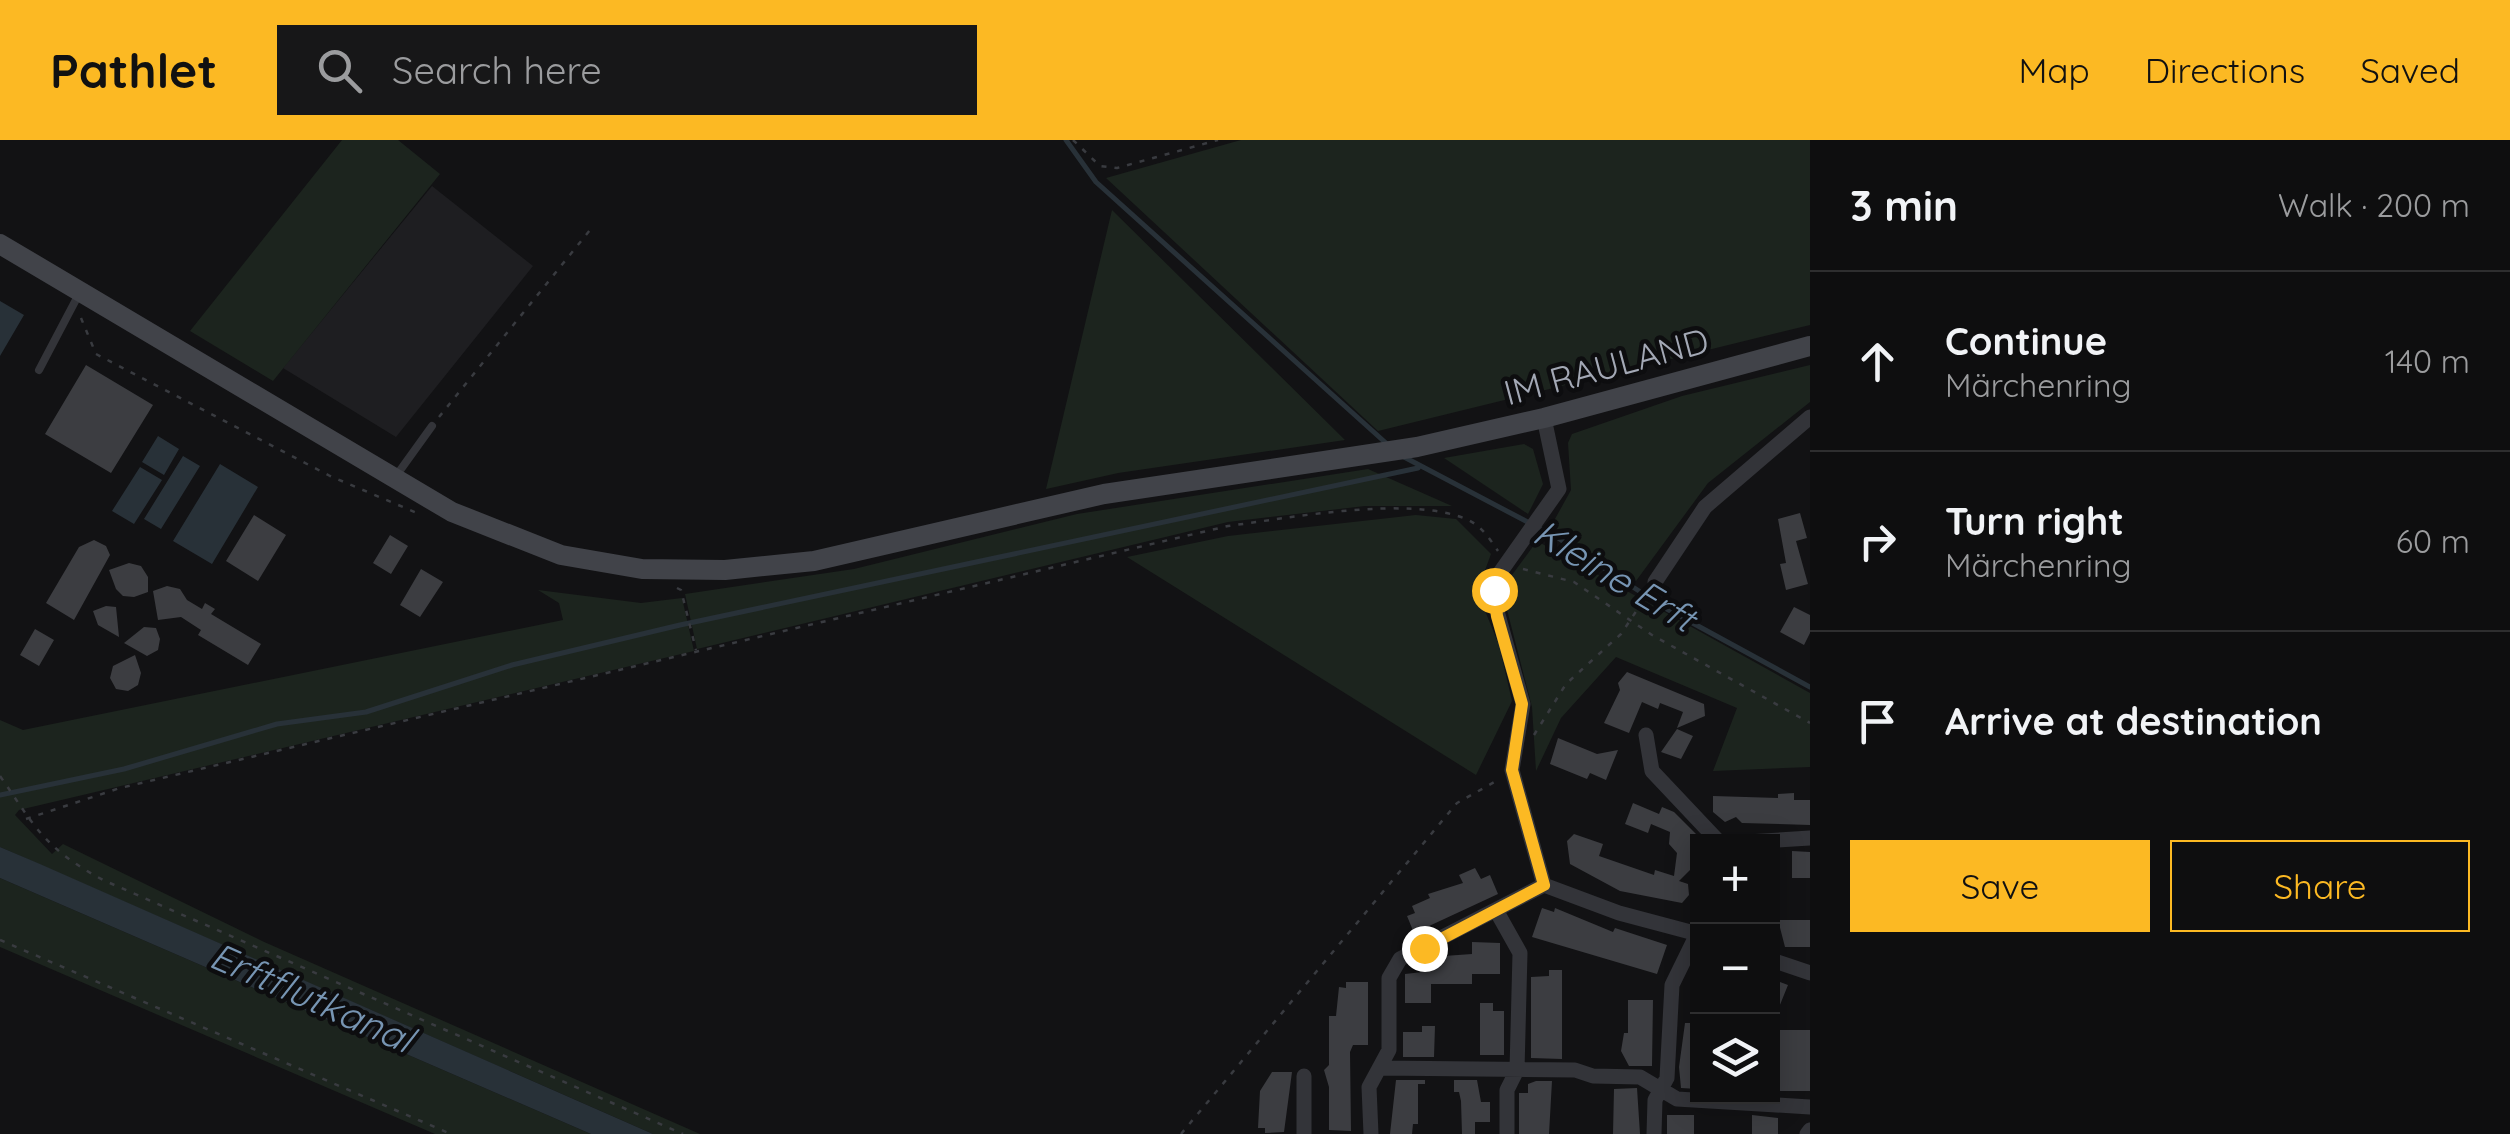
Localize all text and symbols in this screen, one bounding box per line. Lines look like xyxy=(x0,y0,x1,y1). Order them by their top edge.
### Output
search box xyxy=(277,25,977,115)
text: Pathlet xyxy=(50,40,217,100)
icon: search xyxy=(312,43,367,98)
text: Search here xyxy=(392,46,602,94)
text: Map xyxy=(2018,48,2090,92)
text: Directions xyxy=(2145,48,2305,92)
text: Saved xyxy=(2360,48,2460,92)
text: 3 min xyxy=(1850,179,1958,232)
text: Walk · 200 m xyxy=(2278,185,2470,225)
text: Continue xyxy=(1945,317,2107,365)
street label: IM RAULAND xyxy=(1499,318,1713,414)
icon: ahead xyxy=(1850,334,1905,389)
text: 140 m xyxy=(2385,341,2470,381)
text: Märchenring xyxy=(1945,365,2131,405)
text: Turn right xyxy=(1945,497,2124,545)
water label: Kleine Erft xyxy=(1525,508,1708,644)
icon: right xyxy=(1850,514,1905,569)
text: 60 m xyxy=(2396,521,2470,561)
text: Märchenring xyxy=(1945,545,2131,585)
route start xyxy=(1472,568,1518,614)
icon: arrive xyxy=(1850,694,1905,749)
text: Arrive at destination xyxy=(1945,697,2322,745)
map controls xyxy=(1690,834,1780,1104)
button: + xyxy=(1690,834,1780,924)
button: Save xyxy=(1850,840,2150,932)
button: Share xyxy=(2170,840,2470,932)
button: − xyxy=(1690,924,1780,1014)
route end xyxy=(1402,926,1448,972)
water label: Erftflutkanal xyxy=(203,931,425,1065)
button: layers xyxy=(1690,1014,1780,1104)

